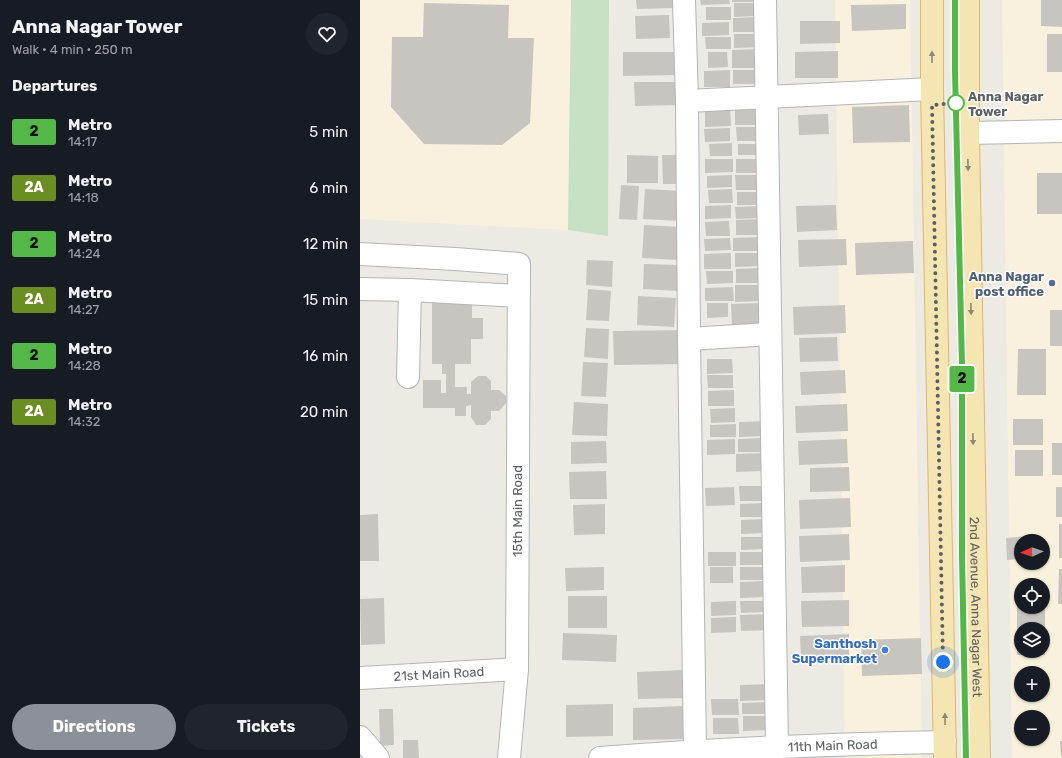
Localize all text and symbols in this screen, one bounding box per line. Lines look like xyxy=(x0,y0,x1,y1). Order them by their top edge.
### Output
button: heart xyxy=(306,13,348,55)
text: Anna Nagar Tower xyxy=(12,15,182,38)
text: Walk · 4 min · 250 m xyxy=(12,42,133,57)
one-way arrow xyxy=(929,50,935,63)
text: Departures xyxy=(12,77,97,95)
place label: Anna Nagar Tower xyxy=(968,89,1043,119)
marker: Anna Nagar Tower xyxy=(947,94,965,112)
text: Metro xyxy=(68,116,112,134)
text: 2 xyxy=(29,123,39,140)
text: 5 min xyxy=(309,123,348,141)
text: 14:17 xyxy=(68,134,97,149)
one-way arrow xyxy=(965,159,971,172)
text: Metro xyxy=(68,172,112,190)
text: 2A xyxy=(24,179,44,196)
text: 6 min xyxy=(309,179,348,197)
text: 14:18 xyxy=(68,190,99,205)
text: Metro xyxy=(68,228,112,246)
text: 2 xyxy=(29,235,39,252)
text: 12 min xyxy=(303,235,348,253)
text: 14:24 xyxy=(68,246,101,261)
place label: Anna Nagar post office xyxy=(969,269,1044,299)
marker: Anna Nagar post office xyxy=(1047,278,1057,288)
text: Metro xyxy=(68,284,112,302)
text: 2A xyxy=(24,291,44,308)
text: 15 min xyxy=(303,291,348,309)
text: 14:27 xyxy=(68,302,99,317)
one-way arrow xyxy=(968,303,974,316)
text: Metro xyxy=(68,340,112,358)
text: 2 xyxy=(29,347,39,364)
text: 16 min xyxy=(303,347,348,365)
text: 14:28 xyxy=(68,358,101,373)
line badge: 2 xyxy=(949,366,975,392)
text: 2 xyxy=(957,370,967,387)
text: Metro xyxy=(68,396,112,414)
text: 2A xyxy=(24,403,44,420)
text: 20 min xyxy=(300,403,348,421)
text: 14:32 xyxy=(68,414,100,429)
one-way arrow xyxy=(970,433,976,446)
street label: 15th Main Road xyxy=(510,465,525,557)
street label: 2nd Avenue, Anna Nagar West xyxy=(967,516,985,697)
north arrow xyxy=(1014,534,1050,570)
map controls xyxy=(1014,534,1050,746)
button: locate xyxy=(1014,578,1050,614)
button: layers xyxy=(1014,622,1050,658)
place label: Santhosh Supermarket xyxy=(792,636,877,666)
marker: Santhosh Supermarket xyxy=(880,645,890,655)
your location xyxy=(933,652,953,672)
street label: 21st Main Road xyxy=(393,663,485,684)
button: + xyxy=(1014,666,1050,702)
button: Directions xyxy=(12,704,176,750)
button: Tickets xyxy=(184,704,348,750)
button: − xyxy=(1014,710,1050,746)
one-way arrow xyxy=(941,713,948,725)
street label: 11th Main Road xyxy=(787,736,878,754)

